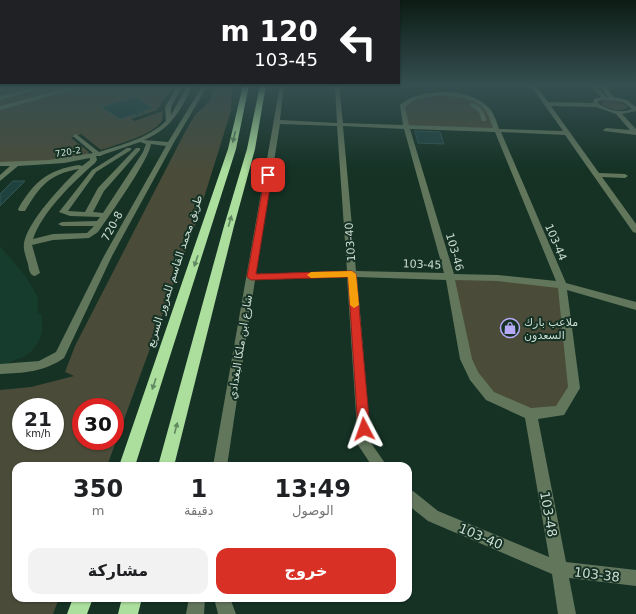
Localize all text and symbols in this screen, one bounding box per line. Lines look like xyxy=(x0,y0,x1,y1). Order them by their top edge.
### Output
text: 120 m xyxy=(221,15,318,48)
icon: left xyxy=(332,16,384,68)
text: 103-45 xyxy=(254,49,318,70)
one-way arrow xyxy=(231,131,237,143)
street label: 720-2 xyxy=(54,145,82,159)
pin xyxy=(251,158,285,192)
icon: arrive xyxy=(257,164,279,186)
street label: طريق محمد القاسم للمرور السريع xyxy=(144,193,206,349)
street label: 720-8 xyxy=(99,209,126,243)
one-way arrow xyxy=(227,215,233,227)
street label: 103-40 xyxy=(343,222,358,262)
street label: 103-44 xyxy=(542,222,569,263)
street label: 103-46 xyxy=(443,232,466,273)
one-way arrow xyxy=(192,255,198,267)
street label: 103-45 xyxy=(402,257,442,272)
street label: شارع ابن ملكا البغدادي xyxy=(226,294,255,400)
place label: ملاعب بارك السعدون xyxy=(524,316,578,342)
shop icon: ملاعب بارك السعدون xyxy=(499,317,521,339)
one-way arrow xyxy=(151,379,157,391)
speed limit sign: 30 xyxy=(72,398,124,450)
text: 21 xyxy=(24,407,52,431)
position arrow xyxy=(343,408,385,450)
one-way arrow xyxy=(173,422,179,434)
text: km/h xyxy=(25,428,51,439)
text: 350 xyxy=(73,475,123,503)
text: 1 xyxy=(191,475,207,503)
text: 13:49 xyxy=(275,475,351,503)
street label: 103-48 xyxy=(537,490,560,538)
text: m xyxy=(92,503,104,518)
text: دقيقة xyxy=(184,503,214,518)
text: الوصول xyxy=(292,503,334,518)
street label: 103-40 xyxy=(457,521,505,552)
button: مشاركة xyxy=(28,548,208,594)
button: خروج xyxy=(216,548,396,594)
street label: 103-38 xyxy=(573,564,621,585)

